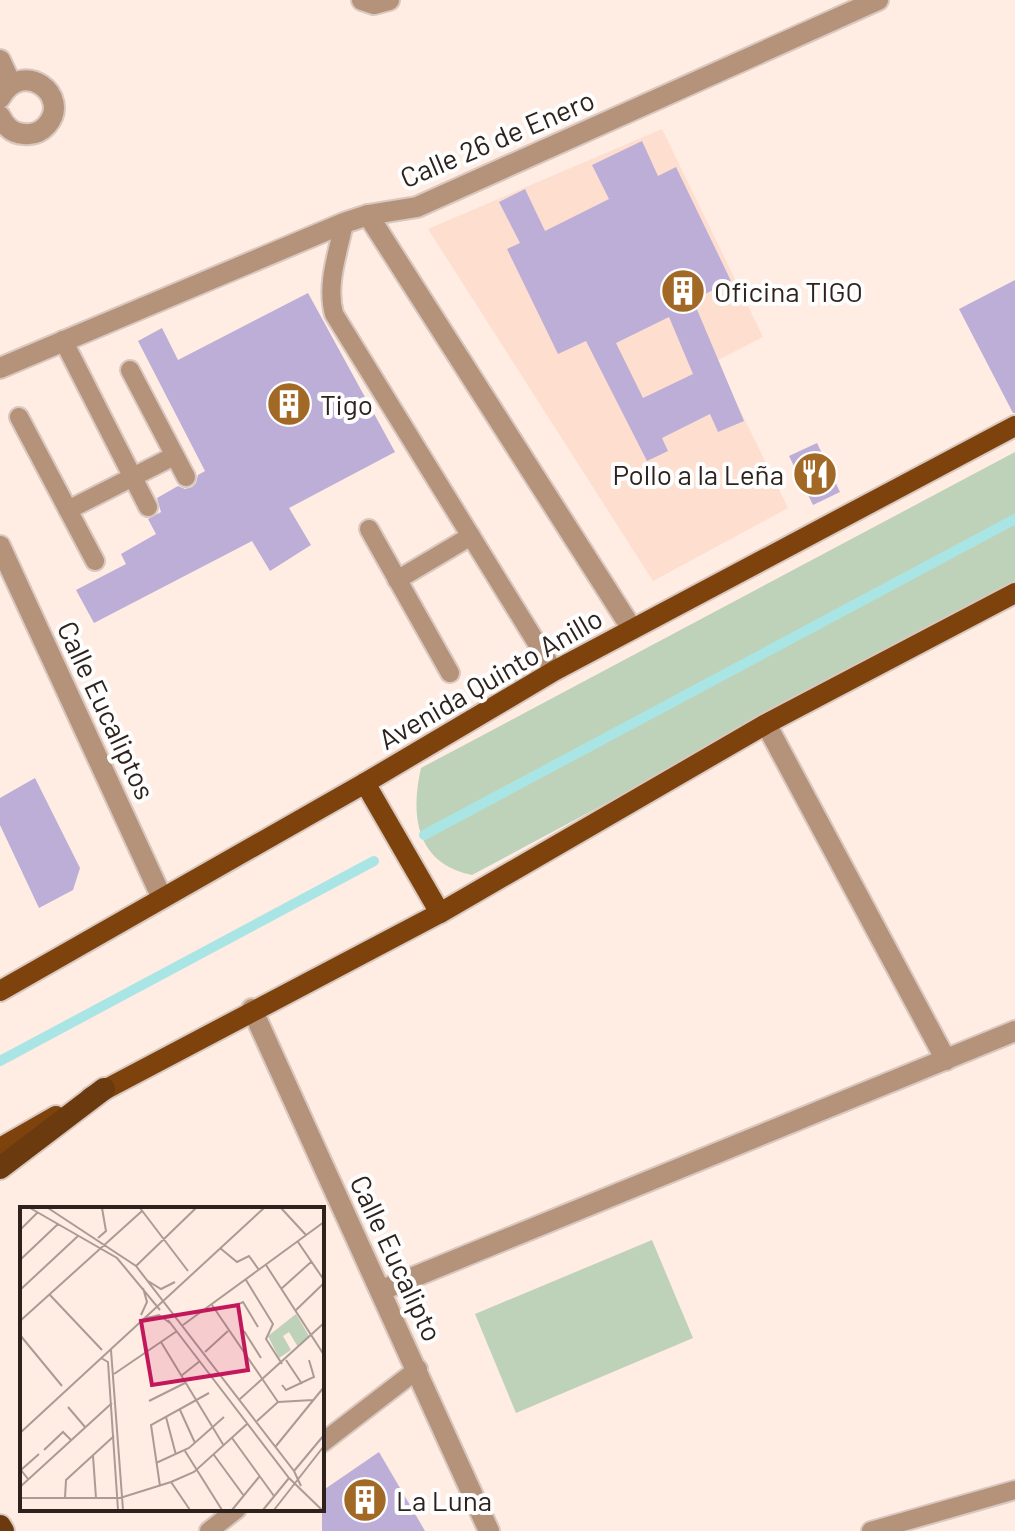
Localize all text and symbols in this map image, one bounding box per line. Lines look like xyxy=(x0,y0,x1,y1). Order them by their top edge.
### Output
street label: Calle 26 de Enero xyxy=(395,82,599,194)
building icon: Oficina TIGO xyxy=(659,267,707,315)
place label: Oficina TIGO xyxy=(714,274,863,308)
building icon: Tigo xyxy=(265,380,313,428)
place label: Tigo xyxy=(320,387,373,421)
restaurant icon: Pollo a la Leña xyxy=(791,450,839,498)
place label: Pollo a la Leña xyxy=(612,457,784,491)
street label: Avenida Quinto Anillo xyxy=(372,600,608,756)
street label: Calle Eucaliptos xyxy=(51,615,163,805)
street label: Calle Eucalipto xyxy=(344,1170,450,1346)
inset map xyxy=(20,1207,324,1511)
building icon: La Luna xyxy=(341,1476,389,1524)
place label: La Luna xyxy=(396,1483,492,1517)

